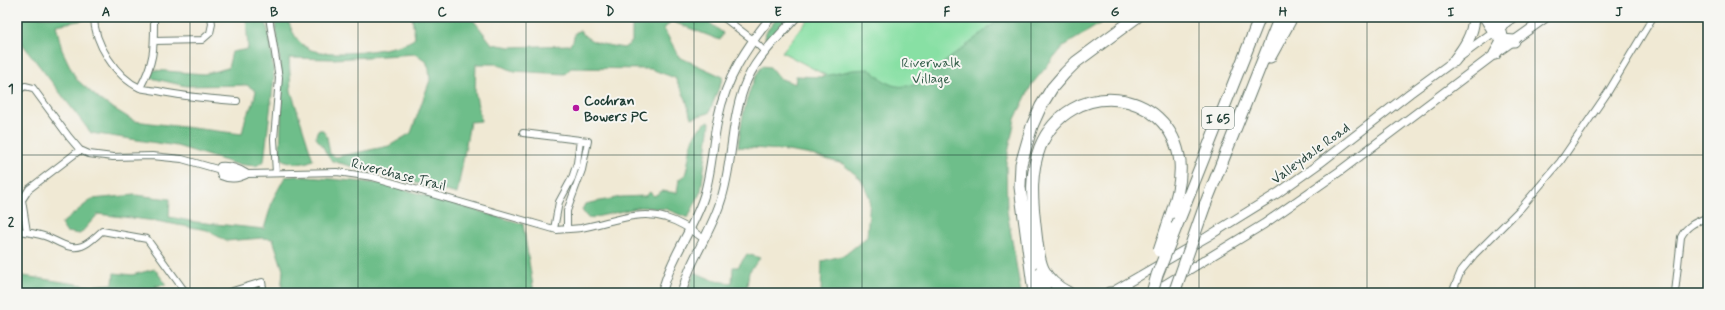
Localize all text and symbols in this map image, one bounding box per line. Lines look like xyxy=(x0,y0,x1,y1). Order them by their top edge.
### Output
text: A xyxy=(102,4,110,21)
text: B xyxy=(270,4,279,21)
text: C xyxy=(437,4,447,21)
text: D xyxy=(606,4,615,21)
text: E xyxy=(774,4,782,21)
text: F xyxy=(944,4,951,21)
text: G xyxy=(1111,4,1120,21)
text: H xyxy=(1279,4,1288,21)
text: I xyxy=(1448,4,1455,21)
text: J xyxy=(1615,4,1623,21)
park label: Riverwalk Village xyxy=(901,54,961,88)
text: 1 xyxy=(8,81,14,98)
place label: Cochran Bowers PC xyxy=(584,92,648,126)
marker: Cochran Bowers PC xyxy=(571,103,581,113)
road number: I 65 xyxy=(1202,107,1234,129)
street label: Valleydale Road xyxy=(1268,119,1354,189)
street label: Riverchase Trail xyxy=(349,154,448,195)
text: 2 xyxy=(8,214,15,231)

